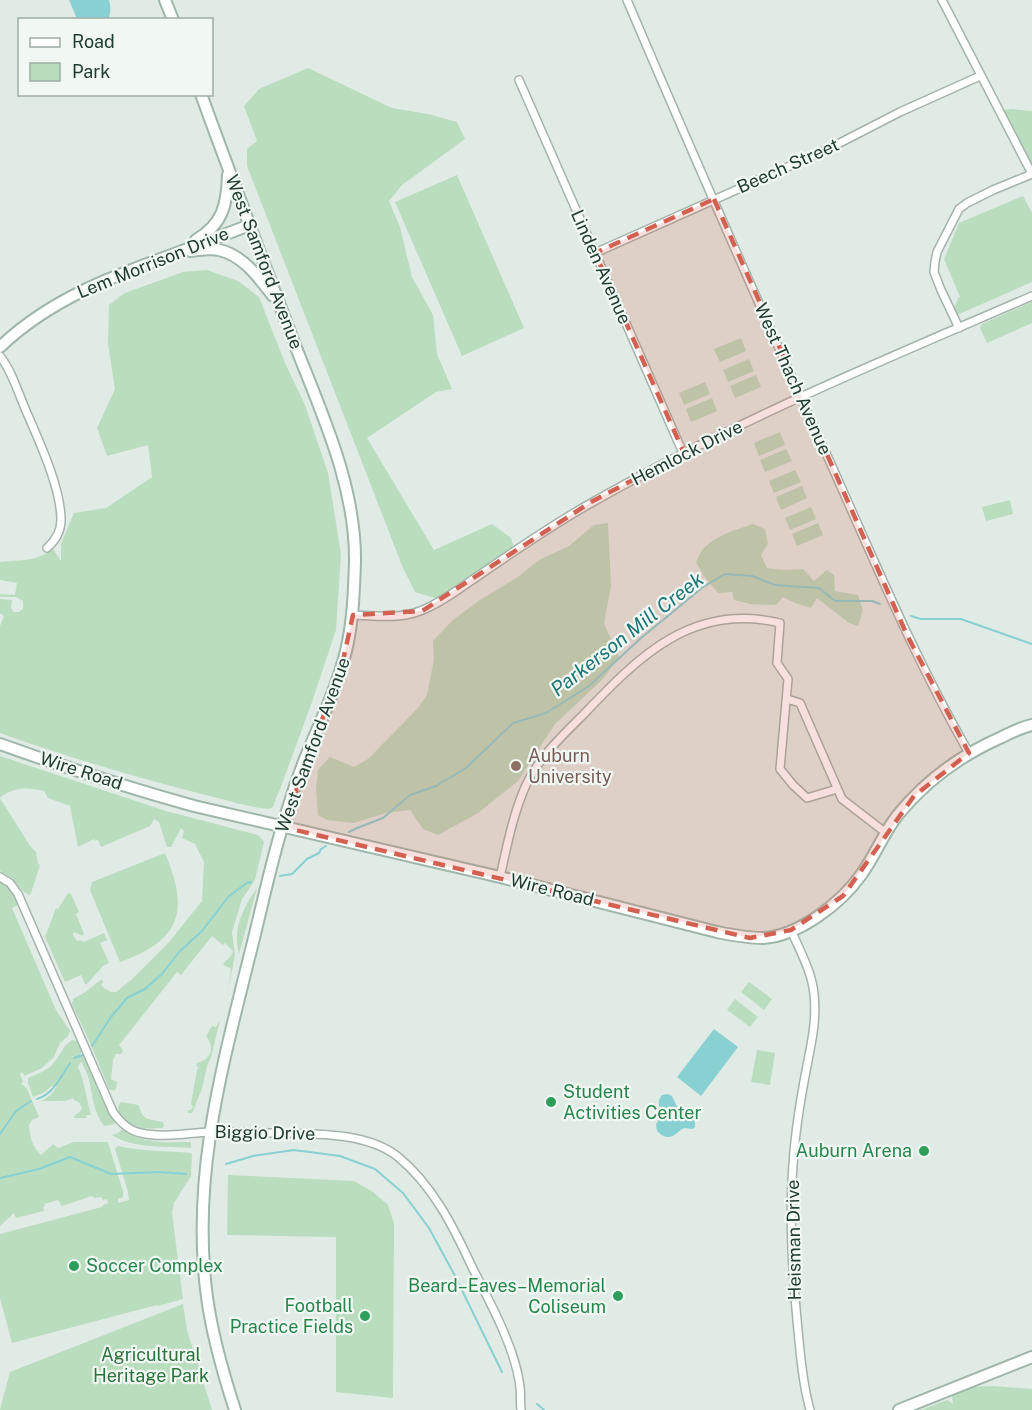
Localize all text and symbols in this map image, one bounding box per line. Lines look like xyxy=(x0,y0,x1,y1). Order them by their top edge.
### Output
legend xyxy=(18,18,213,96)
text: Road xyxy=(72,31,115,52)
text: Park xyxy=(72,61,110,82)
street label: Beech Street xyxy=(733,134,842,197)
street label: West Samford Avenue xyxy=(222,172,307,352)
street label: Linden Avenue xyxy=(567,206,636,327)
street label: Lem Morrison Drive xyxy=(74,222,232,303)
street label: West Thach Avenue xyxy=(751,300,836,458)
street label: Hemlock Drive xyxy=(628,416,746,490)
water label: Parkerson Mill Creek xyxy=(546,567,708,701)
street label: West Samford Avenue xyxy=(271,654,354,835)
place label: Auburn University xyxy=(528,745,612,787)
street label: Wire Road xyxy=(37,747,125,794)
marker: Auburn University xyxy=(509,759,523,773)
street label: Wire Road xyxy=(508,869,596,910)
place label: Student Activities Center xyxy=(563,1081,701,1123)
marker: Student Activities Center xyxy=(544,1095,558,1109)
street label: Biggio Drive xyxy=(215,1121,316,1144)
place label: Auburn Arena xyxy=(796,1140,912,1161)
marker: Auburn Arena xyxy=(917,1144,931,1158)
street label: Heisman Drive xyxy=(782,1179,805,1301)
place label: Soccer Complex xyxy=(86,1255,223,1276)
marker: Soccer Complex xyxy=(67,1259,81,1273)
place label: Beard–Eaves–Memorial Coliseum xyxy=(408,1275,606,1317)
marker: Beard–Eaves–Memorial Coliseum xyxy=(611,1289,625,1303)
place label: Football Practice Fields xyxy=(230,1295,353,1337)
marker: Football Practice Fields xyxy=(358,1309,372,1323)
park label: Agricultural Heritage Park xyxy=(93,1344,209,1386)

